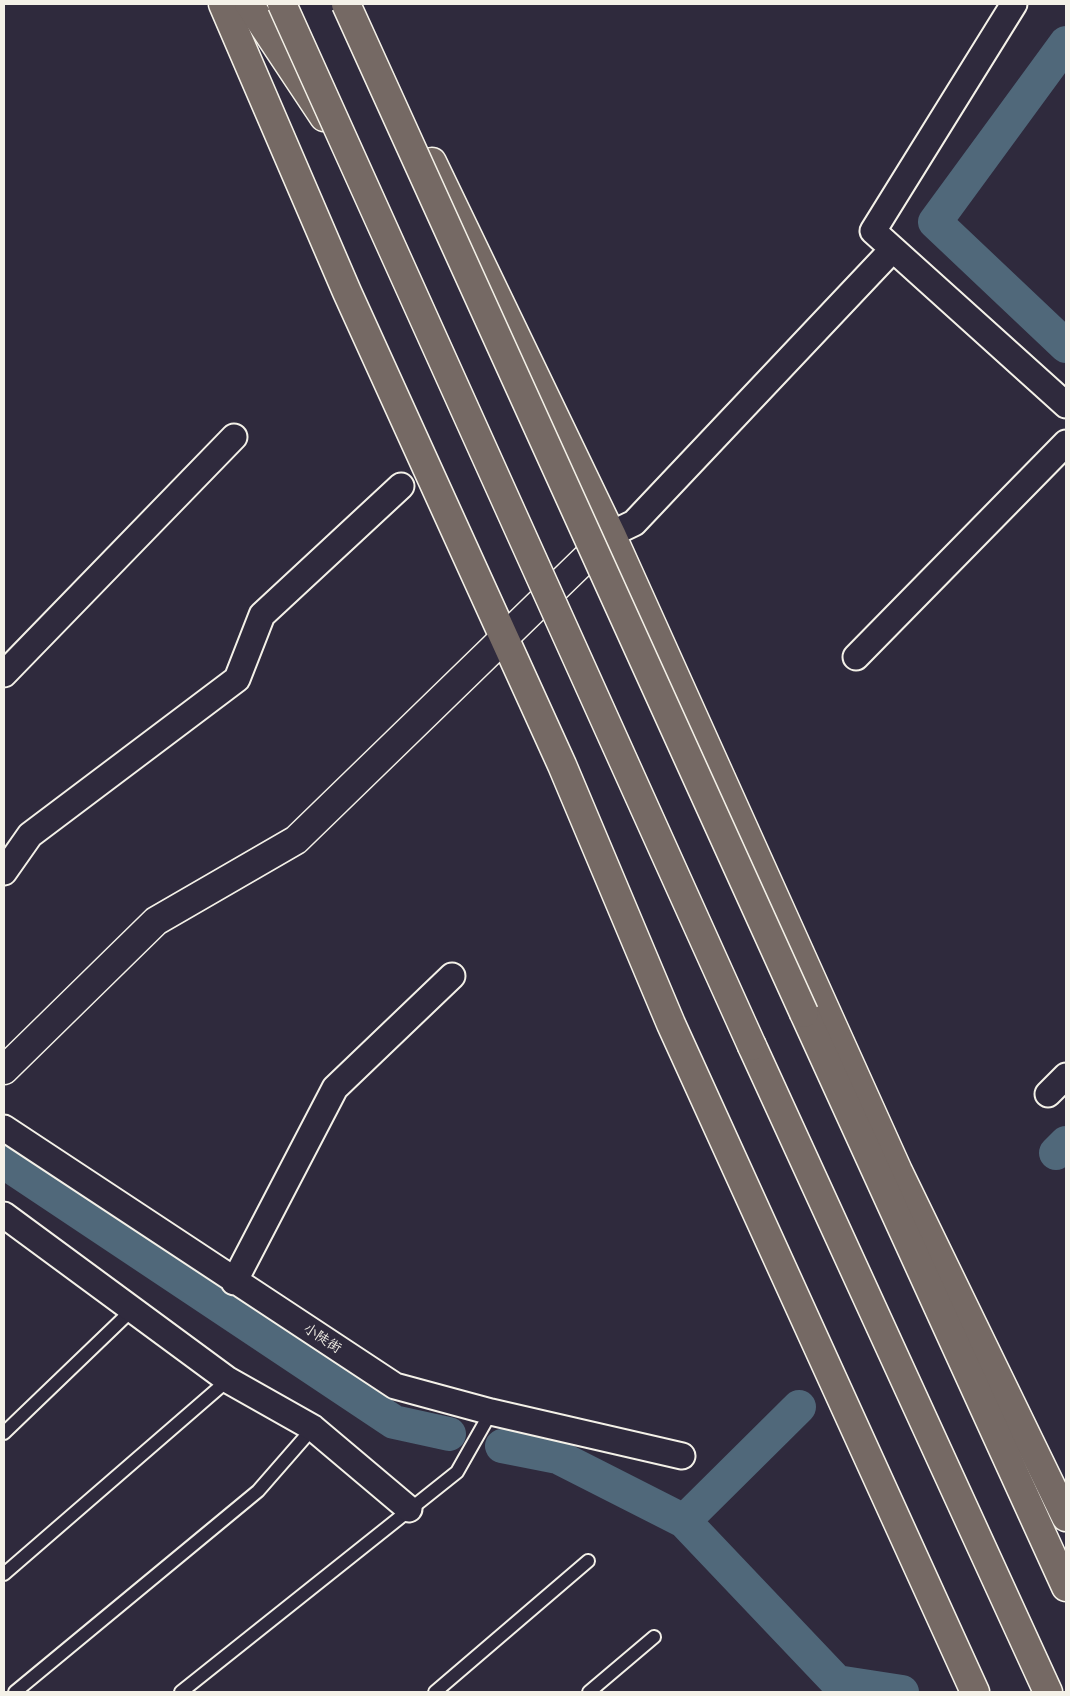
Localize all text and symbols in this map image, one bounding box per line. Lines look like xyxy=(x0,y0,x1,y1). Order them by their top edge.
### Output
street label: 小陡街 xyxy=(300,1321,344,1357)

